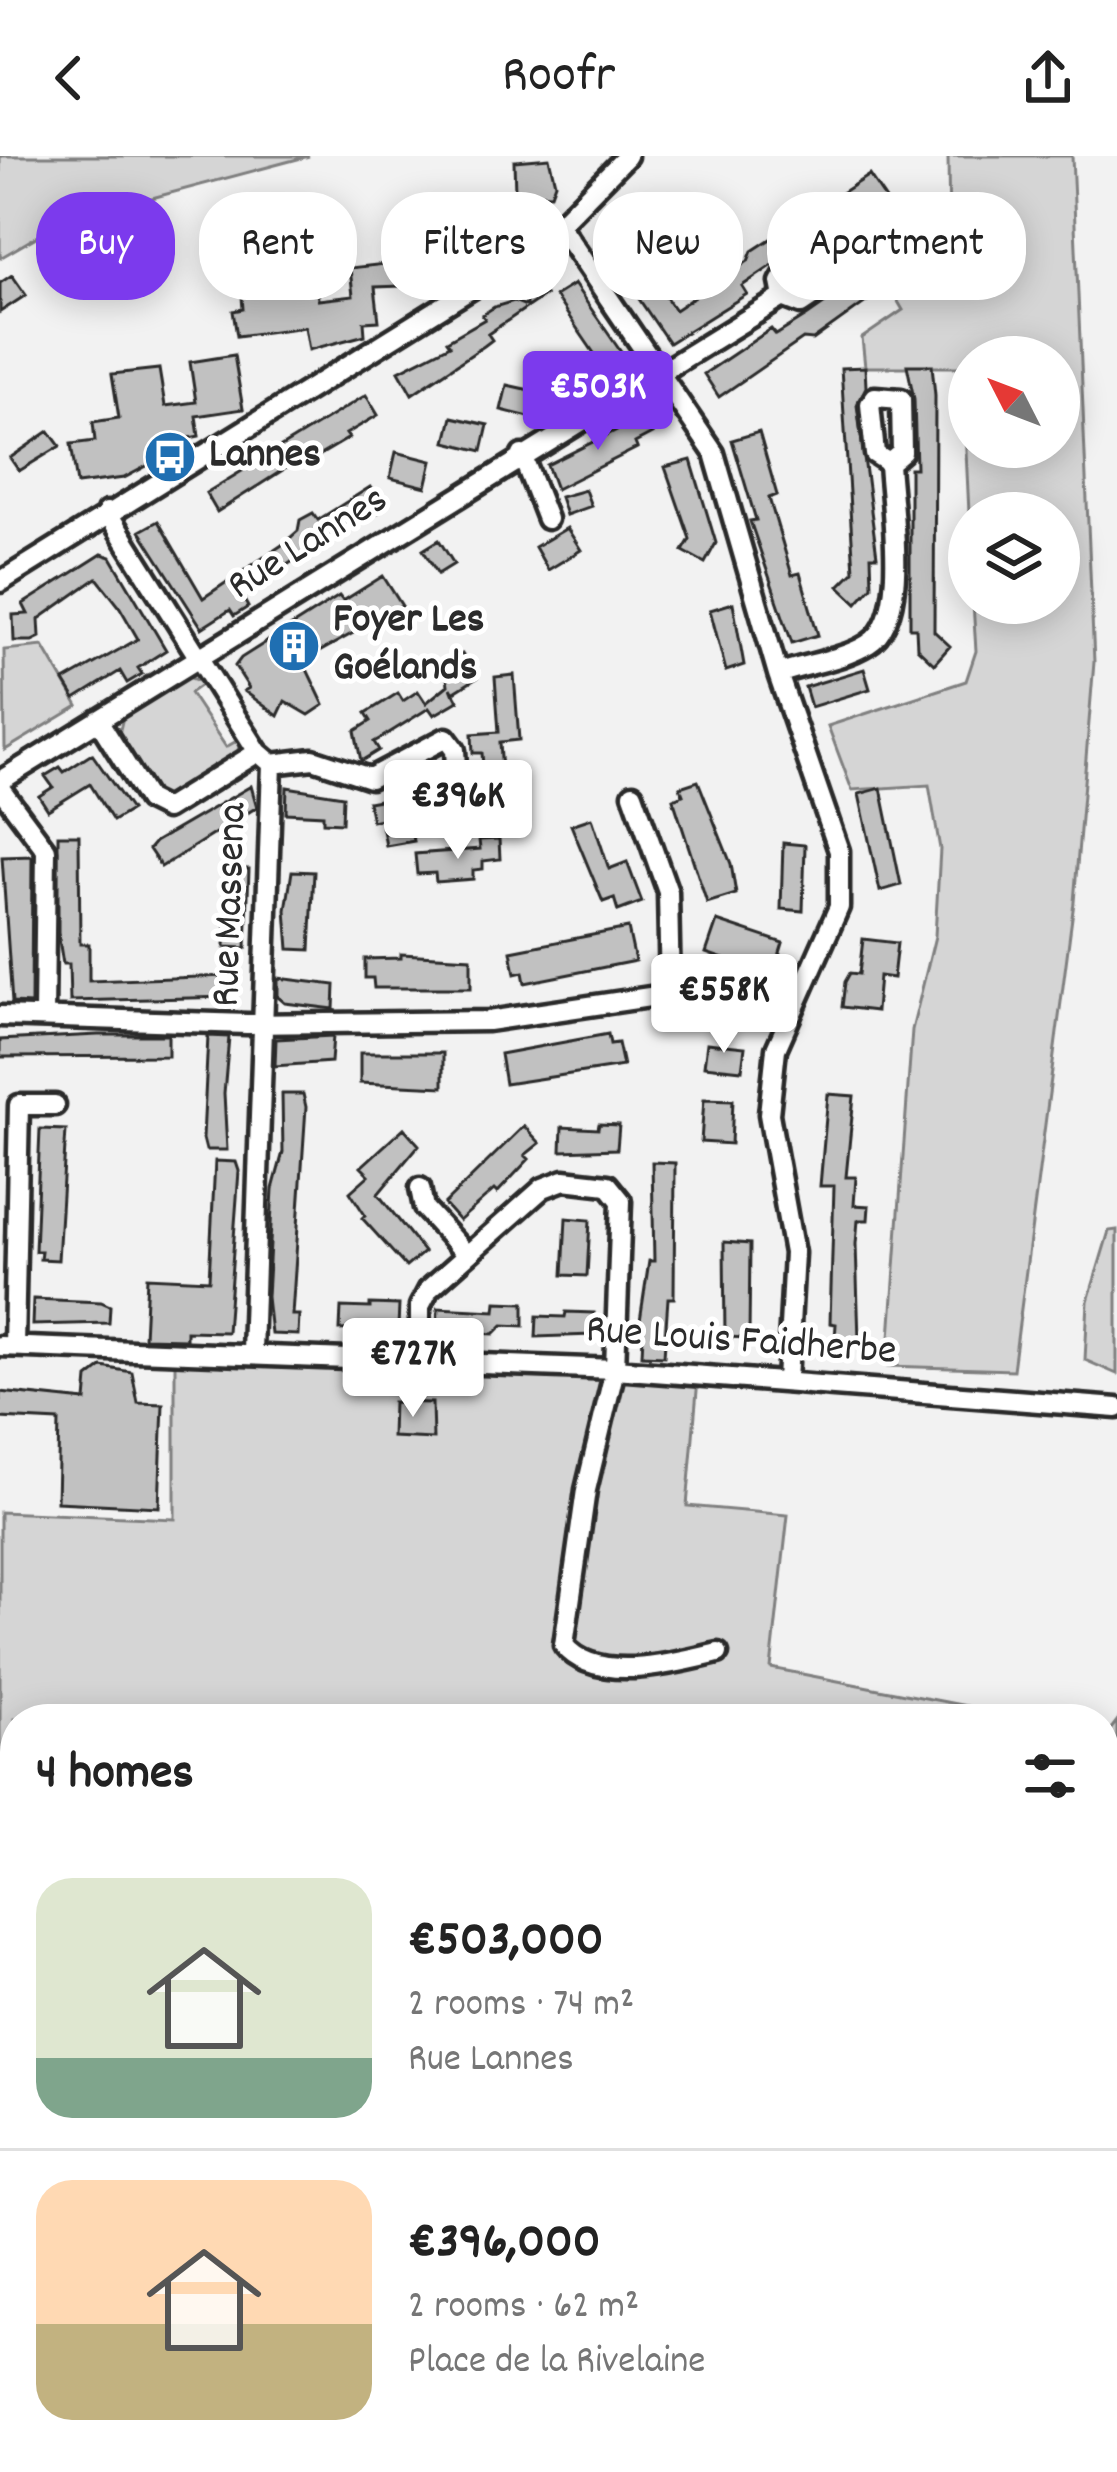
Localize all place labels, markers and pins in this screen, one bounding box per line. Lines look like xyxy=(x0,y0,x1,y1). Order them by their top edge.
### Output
pin: €503K xyxy=(514,351,682,453)
place label: Lannes xyxy=(209,427,321,487)
bus stop icon: Lannes xyxy=(142,429,198,485)
place label: Foyer Les Goélands xyxy=(333,592,484,700)
building icon: Foyer Les Goélands xyxy=(266,618,322,674)
pin: €396K xyxy=(374,760,542,862)
pin: €558K xyxy=(640,954,808,1056)
pin: €727K xyxy=(329,1318,497,1420)

